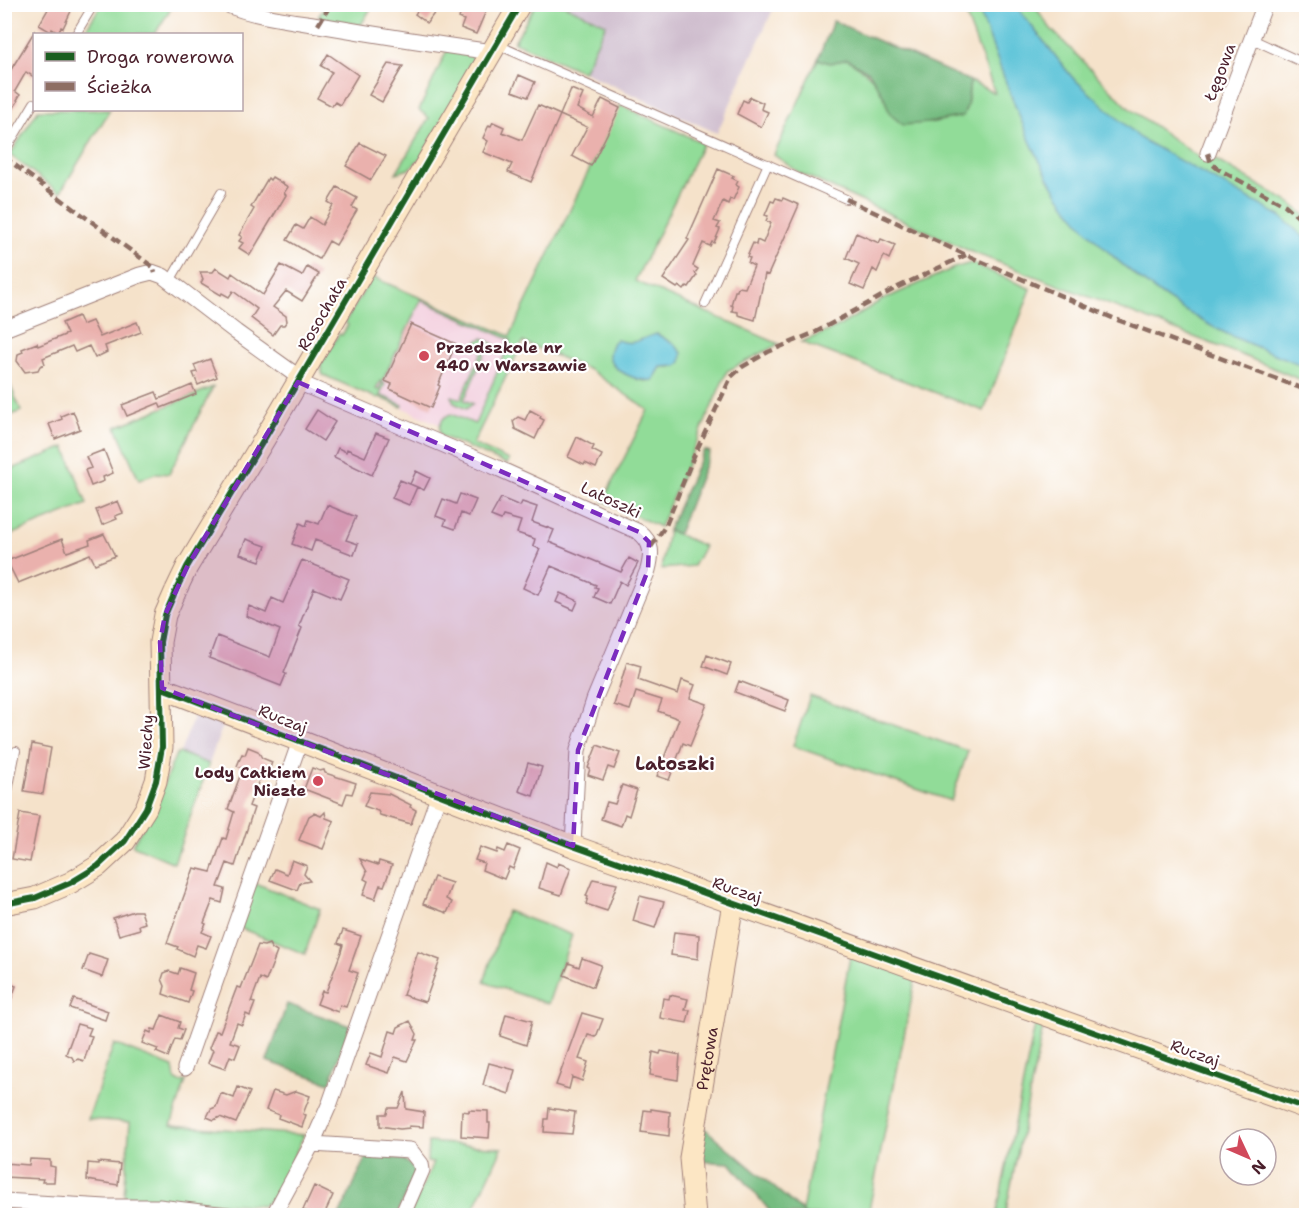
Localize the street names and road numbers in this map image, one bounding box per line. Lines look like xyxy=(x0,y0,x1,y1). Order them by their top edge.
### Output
street label: Łęgowa xyxy=(1199,40,1241,105)
street label: Rosochata xyxy=(293,274,351,354)
street label: Latoszki xyxy=(577,477,645,523)
street label: Ruczaj xyxy=(255,700,311,738)
street label: Wiechy xyxy=(134,714,158,770)
street label: Ruczaj xyxy=(710,872,764,908)
street label: Prętowa xyxy=(691,1025,722,1092)
street label: Ruczaj xyxy=(1167,1034,1223,1072)

